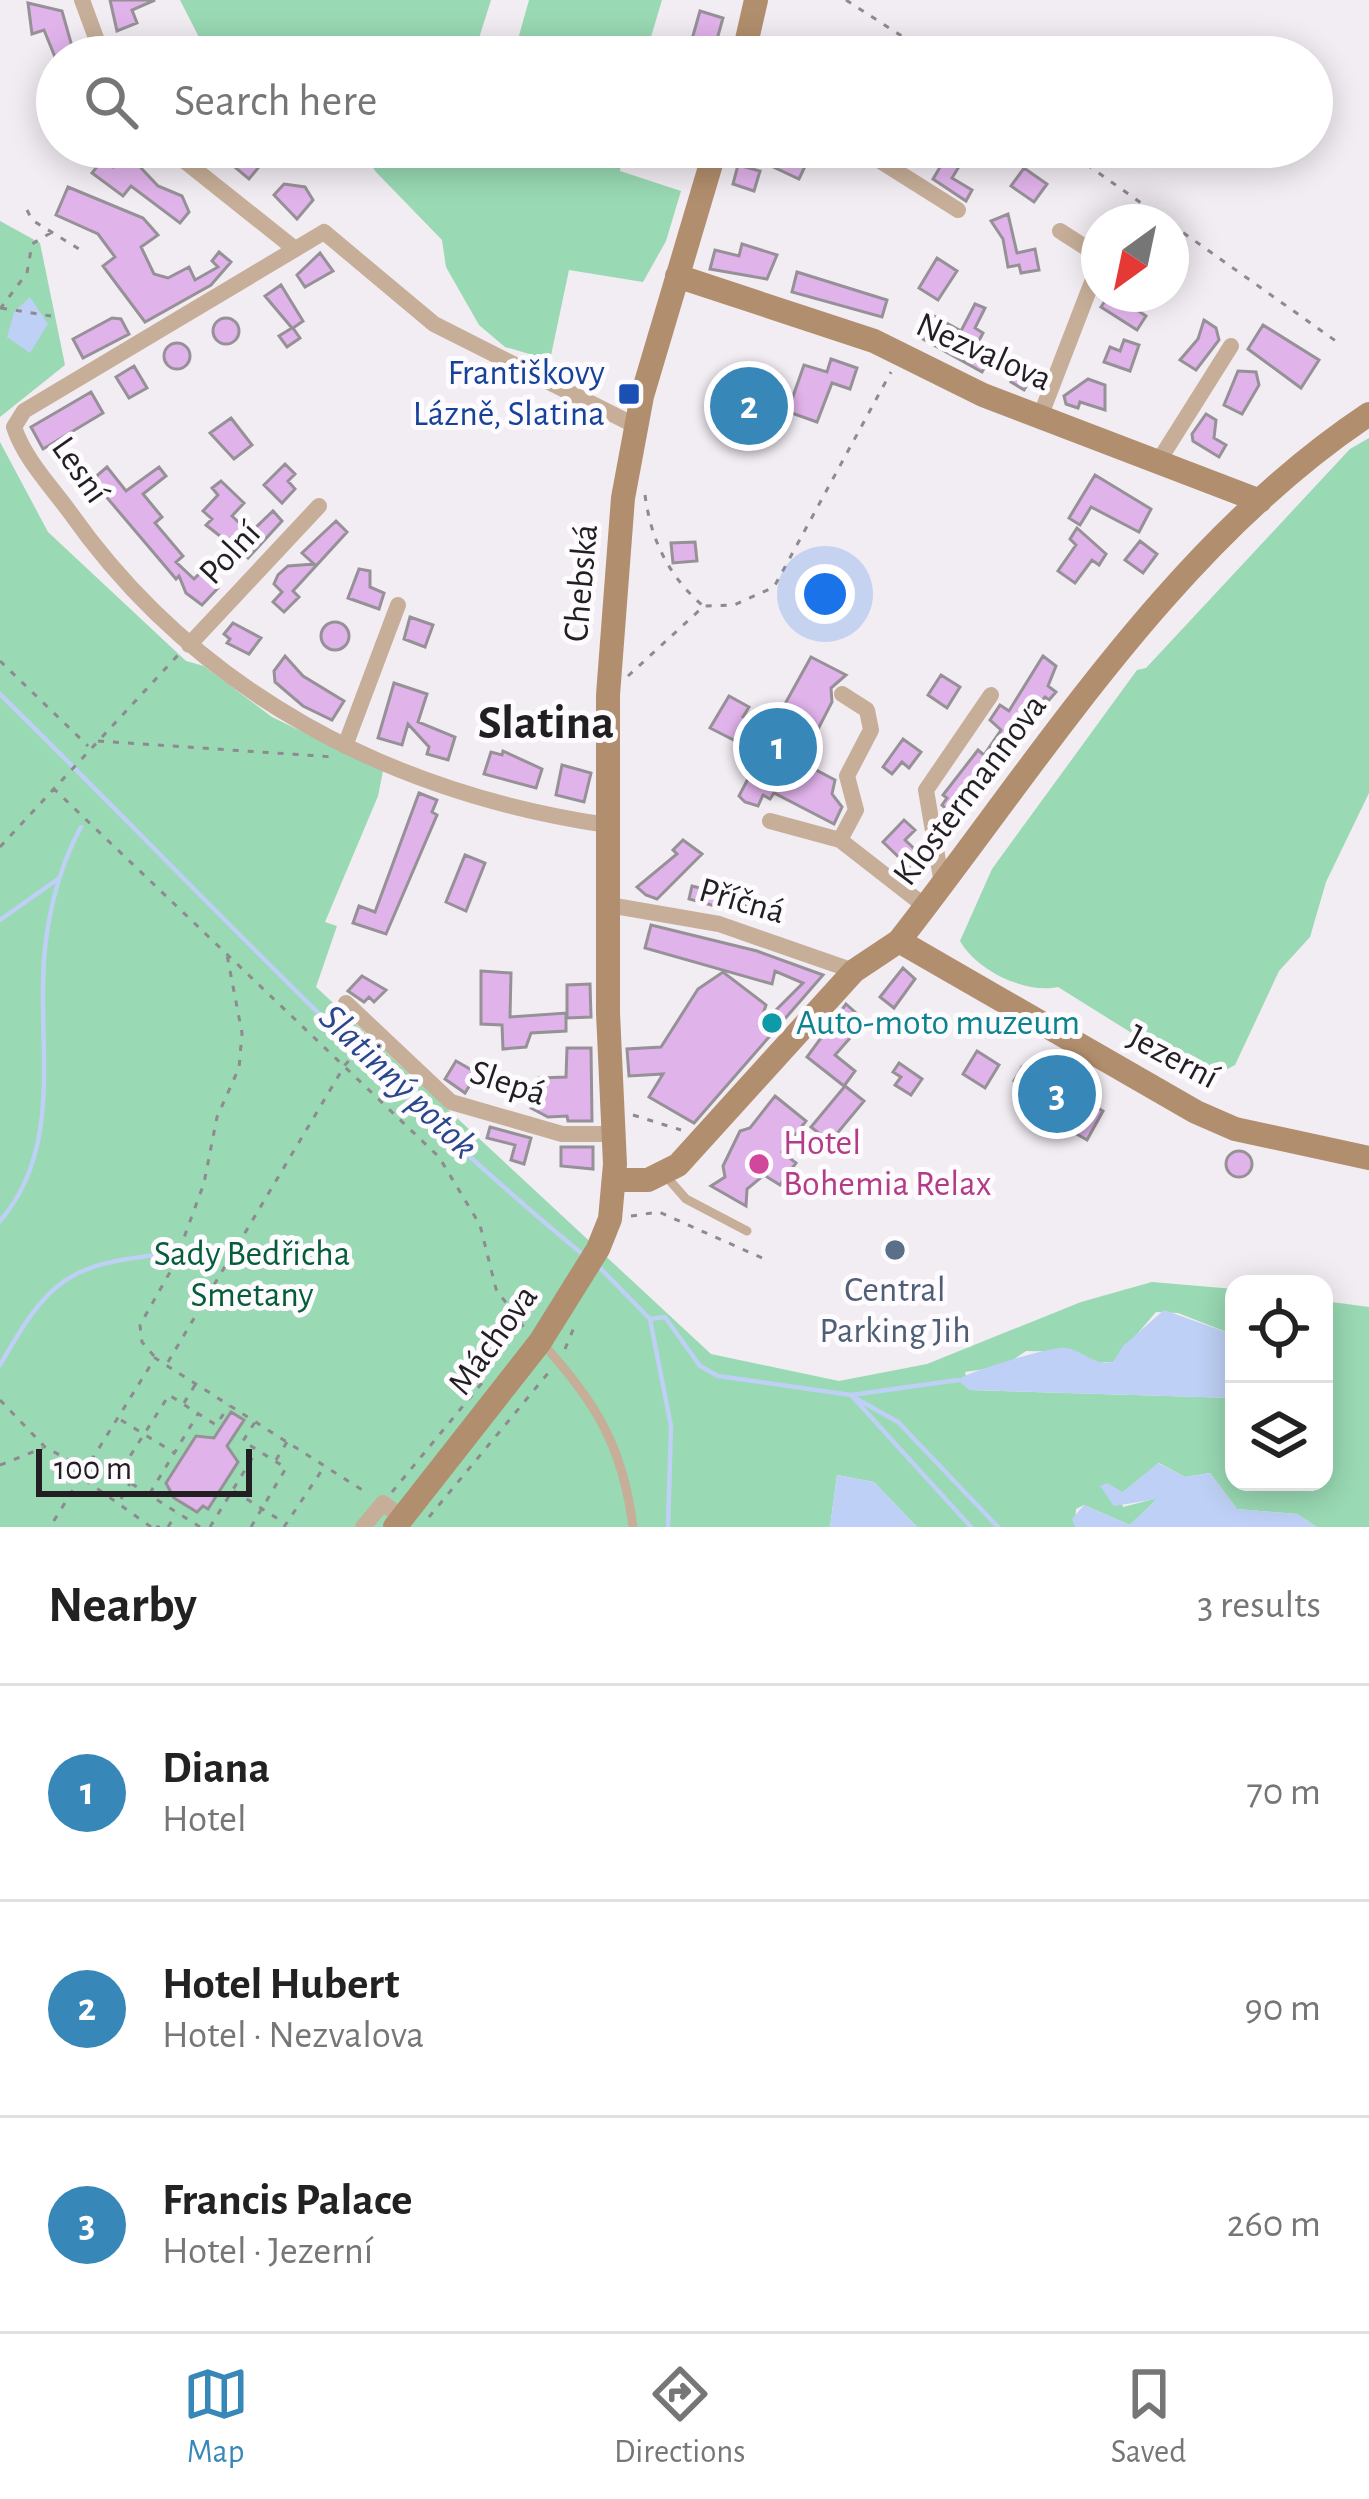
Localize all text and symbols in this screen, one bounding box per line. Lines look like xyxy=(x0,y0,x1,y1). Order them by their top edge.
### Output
search box xyxy=(36,36,1333,168)
icon: search xyxy=(78,69,144,135)
text: Search here xyxy=(174,79,377,124)
north arrow xyxy=(1081,204,1189,312)
street label: Nezvalova xyxy=(911,306,1057,398)
place label: Františkovy Lázně, Slatina xyxy=(413,355,605,432)
pin: 2 xyxy=(710,361,788,451)
marker: Františkovy Lázně, Slatina xyxy=(616,381,642,407)
street label: Lesní xyxy=(45,430,115,510)
street label: Polní xyxy=(193,515,268,591)
street label: Chebská xyxy=(558,523,604,643)
your location xyxy=(795,564,855,624)
street label: Klostermannova xyxy=(887,688,1053,892)
district label: Slatina xyxy=(478,700,614,748)
pin: 1 xyxy=(739,702,817,792)
street label: Příčná xyxy=(695,872,789,930)
water label: Slatinný potok xyxy=(311,997,485,1167)
place label: Auto-moto muzeum xyxy=(796,1005,1080,1041)
marker: Auto-moto muzeum xyxy=(759,1010,785,1036)
street label: Jezerní xyxy=(1122,1018,1224,1096)
pin: 3 xyxy=(1018,1049,1096,1139)
street label: Slepá xyxy=(466,1054,550,1112)
place label: Hotel Bohemia Relax xyxy=(783,1125,992,1202)
marker: Hotel Bohemia Relax xyxy=(746,1151,772,1177)
park label: Sady Bedřicha Smetany xyxy=(154,1236,350,1313)
marker: Central Parking Jih xyxy=(882,1237,908,1263)
place label: Central Parking Jih xyxy=(819,1272,971,1349)
map controls xyxy=(1225,1275,1333,1491)
button: locate xyxy=(1225,1275,1333,1383)
street label: Máchova xyxy=(441,1279,545,1401)
button: layers xyxy=(1225,1383,1333,1491)
scale bar xyxy=(36,1443,252,1496)
text: 100 m xyxy=(54,1453,132,1486)
text: Nearby xyxy=(48,1580,197,1631)
text: 3 results xyxy=(1197,1586,1321,1625)
text: Diana xyxy=(162,1746,270,1791)
text: 1 xyxy=(80,1773,94,1812)
text: 70 m xyxy=(1247,1773,1321,1812)
text: Hotel xyxy=(162,1800,247,1839)
text: Hotel Hubert xyxy=(162,1962,399,2007)
text: 2 xyxy=(78,1989,96,2028)
text: 90 m xyxy=(1244,1989,1321,2028)
text: Hotel · Nezvalova xyxy=(162,2016,424,2055)
text: Francis Palace xyxy=(162,2178,412,2223)
text: 3 xyxy=(79,2205,95,2244)
text: 260 m xyxy=(1227,2205,1321,2244)
text: Hotel · Jezerní xyxy=(162,2232,373,2271)
tab: Map xyxy=(183,2361,249,2473)
tab: Directions xyxy=(614,2361,745,2473)
tab: Saved xyxy=(1111,2361,1186,2473)

